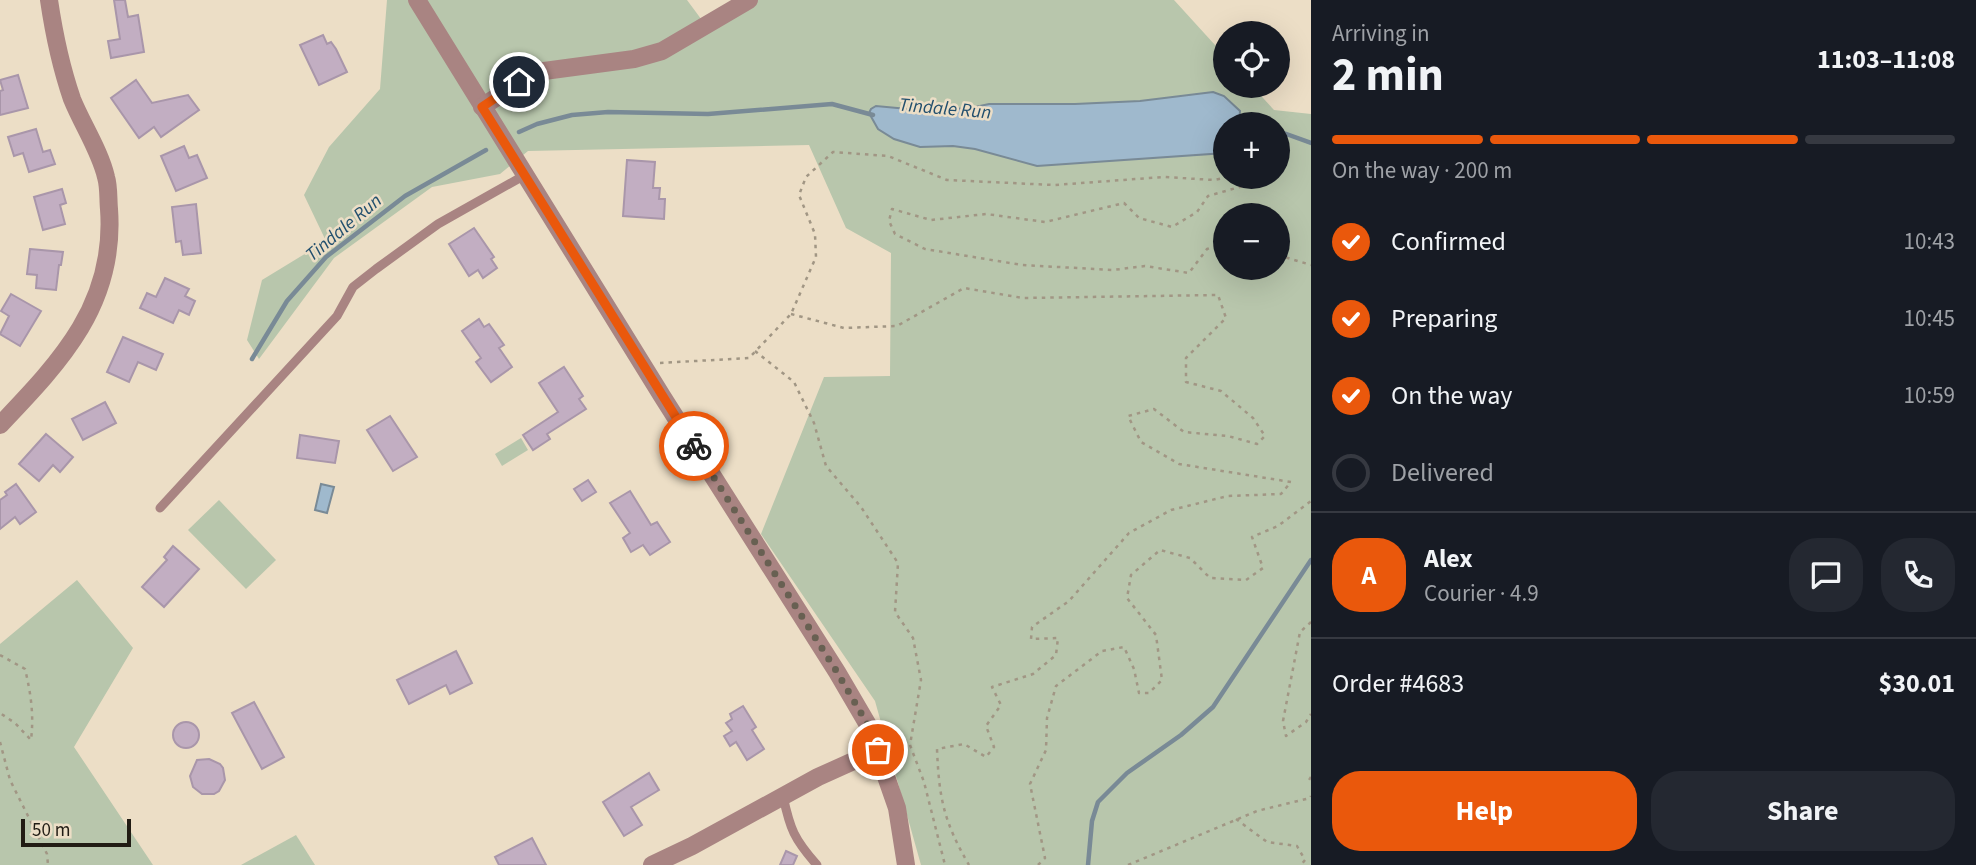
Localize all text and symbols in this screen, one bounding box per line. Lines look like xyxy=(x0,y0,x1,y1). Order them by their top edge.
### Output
text: Arriving in xyxy=(1332,17,1430,50)
map controls xyxy=(1213,21,1290,280)
button: locate xyxy=(1213,21,1290,98)
text: 11:03–11:08 xyxy=(1817,41,1955,78)
text: 2 min xyxy=(1332,43,1444,108)
pin xyxy=(489,52,549,112)
icon: home xyxy=(500,63,538,101)
water label: Tindale Run xyxy=(898,92,992,126)
button: + xyxy=(1213,112,1290,189)
text: On the way · 200 m xyxy=(1332,154,1512,187)
water label: Tindale Run xyxy=(300,188,388,268)
button: − xyxy=(1213,203,1290,280)
icon: check xyxy=(1332,223,1370,261)
text: Confirmed xyxy=(1391,223,1506,260)
text: 10:43 xyxy=(1904,225,1955,258)
icon: check xyxy=(1332,300,1370,338)
text: Preparing xyxy=(1391,300,1497,337)
text: 10:45 xyxy=(1904,302,1955,335)
icon: check xyxy=(1332,377,1370,415)
text: On the way xyxy=(1391,377,1512,414)
text: 10:59 xyxy=(1904,379,1955,412)
courier xyxy=(659,411,729,481)
icon: bike xyxy=(675,427,713,465)
text: Delivered xyxy=(1391,454,1494,491)
button: chat xyxy=(1789,538,1863,612)
button: phone xyxy=(1881,538,1955,612)
text: Alex xyxy=(1424,540,1473,577)
text: A xyxy=(1362,557,1376,594)
text: Courier · 4.9 xyxy=(1424,577,1539,610)
text: Order #4683 xyxy=(1332,665,1464,702)
text: $30.01 xyxy=(1879,665,1955,702)
pin xyxy=(848,720,908,780)
icon: bag xyxy=(859,731,897,769)
button: Help xyxy=(1332,771,1637,851)
button: Share xyxy=(1651,771,1955,851)
scale bar xyxy=(21,816,131,848)
text: 50 m xyxy=(32,817,70,844)

